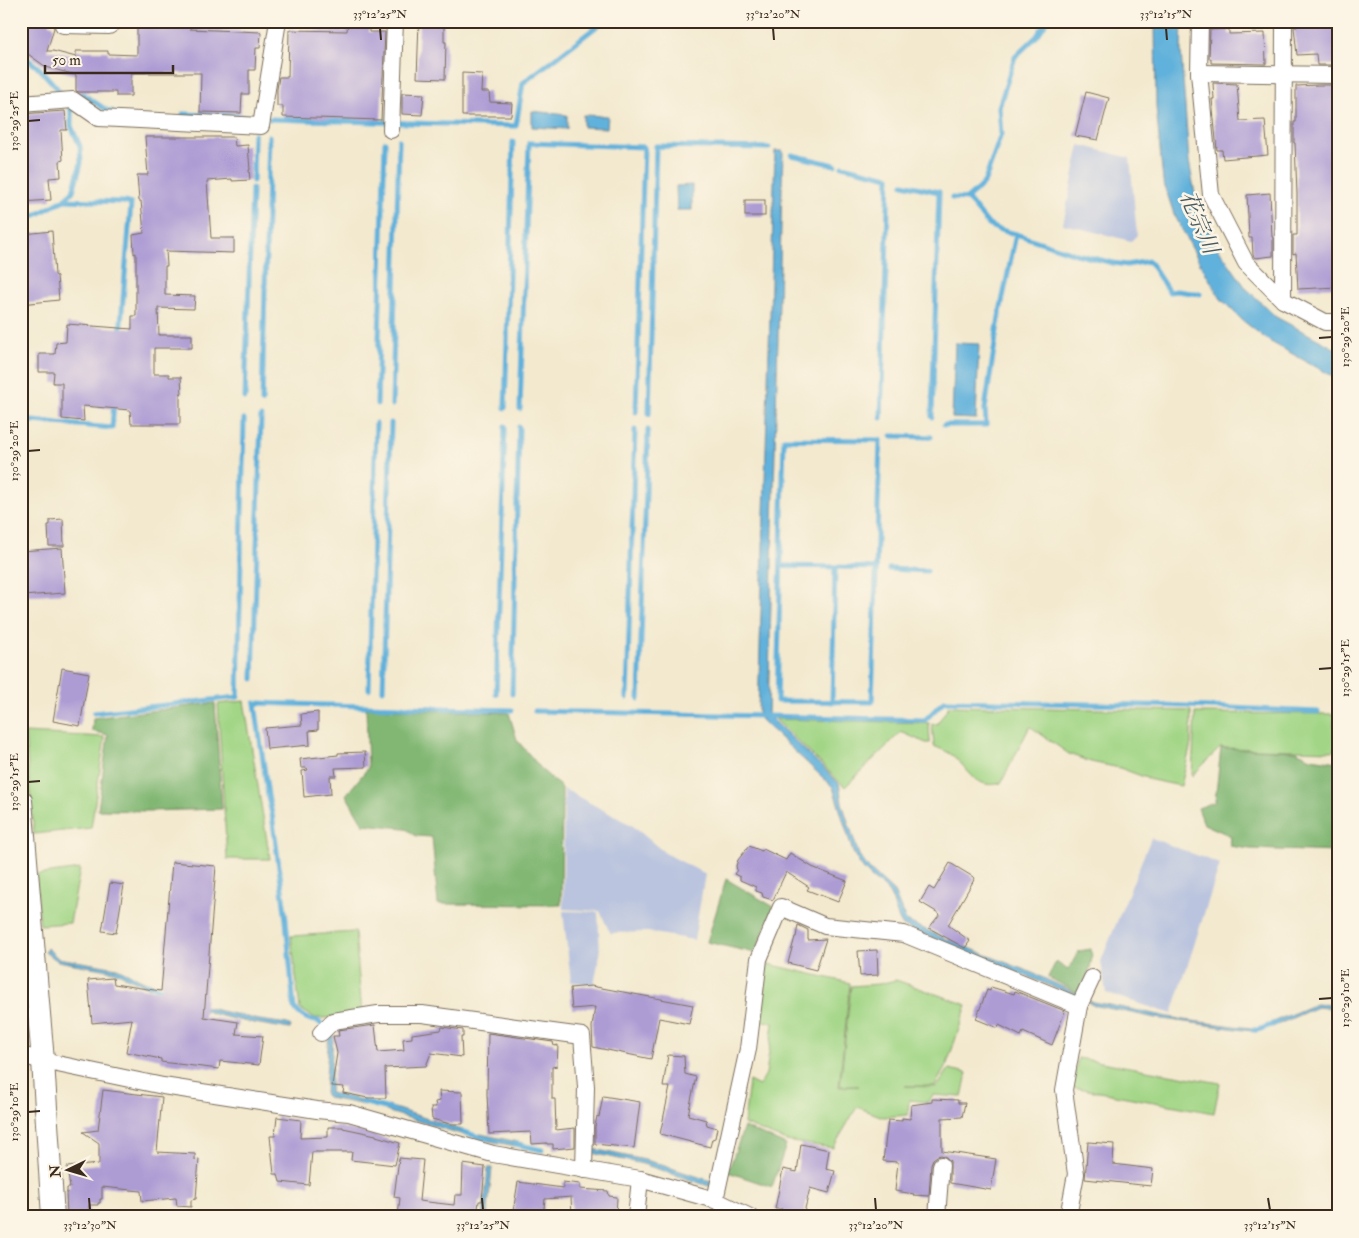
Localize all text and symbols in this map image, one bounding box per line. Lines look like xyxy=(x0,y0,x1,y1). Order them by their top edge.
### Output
text: 33°12'25"N xyxy=(353,7,407,22)
text: 33°12'20"N xyxy=(745,7,801,22)
text: 33°12'15"N xyxy=(1140,7,1192,22)
scale bar xyxy=(45,42,172,74)
text: 50 m xyxy=(52,51,81,70)
text: 130°29'25"E xyxy=(7,91,22,151)
water label: 花宗川 xyxy=(1173,187,1226,260)
text: 130°29'20"E xyxy=(1338,306,1353,367)
text: 130°29'20"E xyxy=(7,420,22,481)
text: 130°29'15"E xyxy=(1338,639,1353,697)
text: 130°29'15"E xyxy=(7,753,22,811)
text: 130°29'10"E xyxy=(1338,968,1353,1027)
text: 130°29'10"E xyxy=(7,1082,22,1141)
north arrow xyxy=(42,1146,92,1196)
text: N xyxy=(46,1164,65,1179)
text: 33°12'30"N xyxy=(63,1218,117,1233)
text: 33°12'25"N xyxy=(456,1218,510,1233)
text: 33°12'20"N xyxy=(848,1218,904,1233)
text: 33°12'15"N xyxy=(1244,1218,1296,1233)

